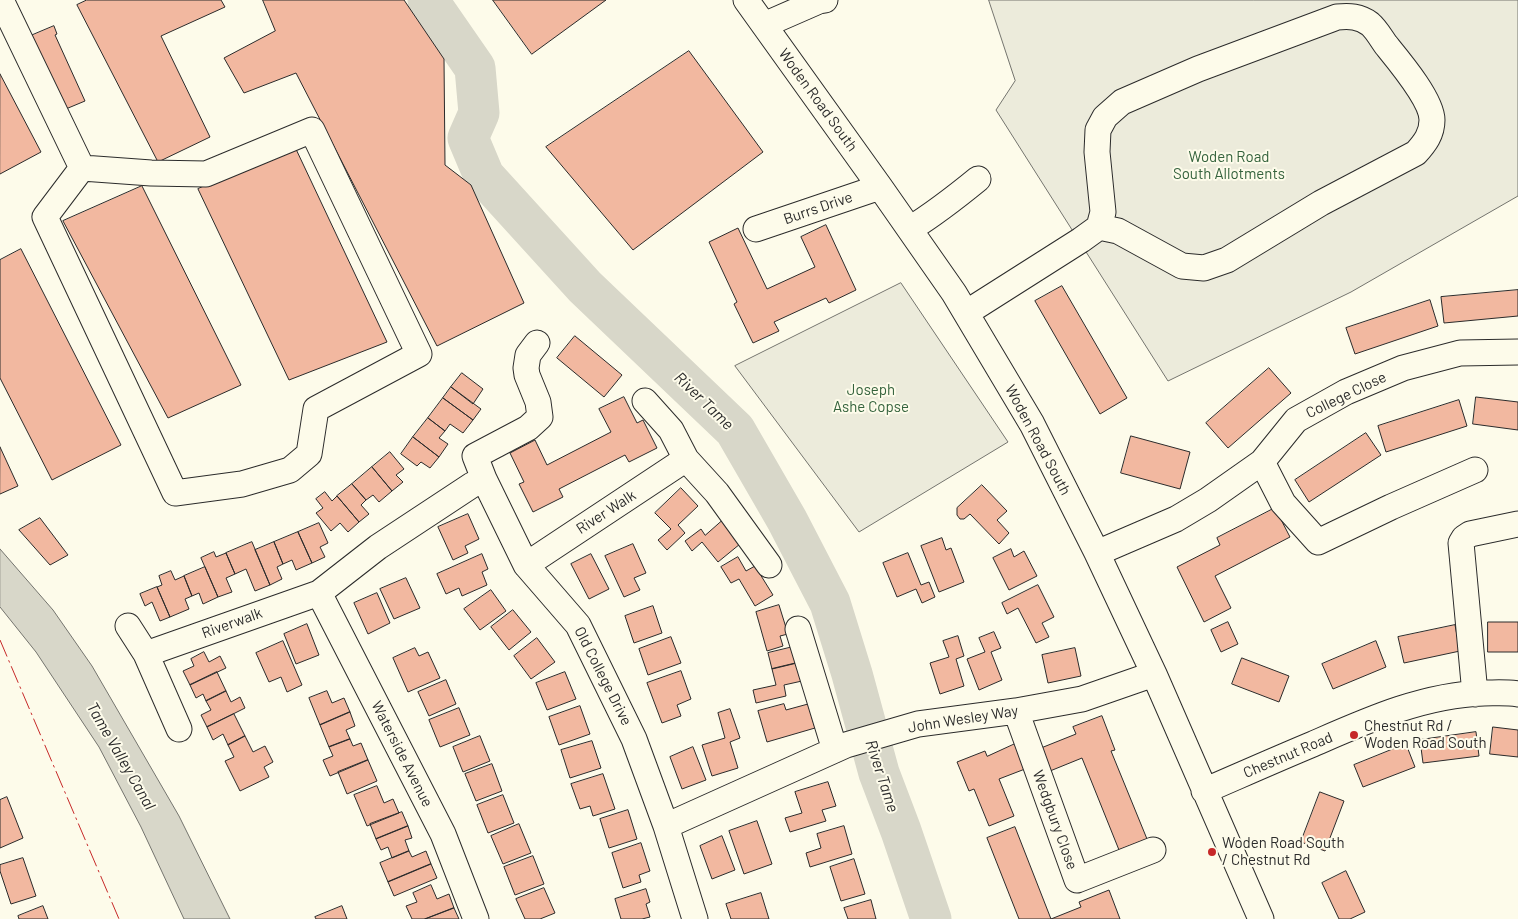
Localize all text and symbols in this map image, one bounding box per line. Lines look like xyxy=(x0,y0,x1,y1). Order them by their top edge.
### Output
street label: Woden Road South xyxy=(775,45,861,155)
park label: Woden Road South Allotments xyxy=(1173,148,1285,183)
street label: Burrs Drive xyxy=(781,188,855,228)
water label: River Tame xyxy=(670,368,738,434)
street label: College Close xyxy=(1303,368,1389,422)
park label: Joseph Ashe Copse xyxy=(833,381,909,416)
street label: Woden Road South xyxy=(1001,382,1075,498)
street label: River Walk xyxy=(573,486,639,538)
street label: Riverwalk xyxy=(199,604,265,642)
street label: Old College Drive xyxy=(570,624,636,728)
street label: Waterside Avenue xyxy=(368,698,436,810)
water label: Tame Valley Canal xyxy=(82,699,160,813)
street label: John Wesley Way xyxy=(906,701,1020,737)
place label: Chestnut Rd / Woden Road South xyxy=(1364,717,1487,752)
street label: Chestnut Road xyxy=(1241,728,1335,782)
marker: Chestnut Rd / Woden Road South xyxy=(1348,729,1360,741)
water label: River Tame xyxy=(861,737,903,815)
street label: Wedgbury Close xyxy=(1029,768,1081,872)
place label: Woden Road South / Chestnut Rd xyxy=(1222,834,1345,869)
marker: Woden Road South / Chestnut Rd xyxy=(1206,846,1218,858)

